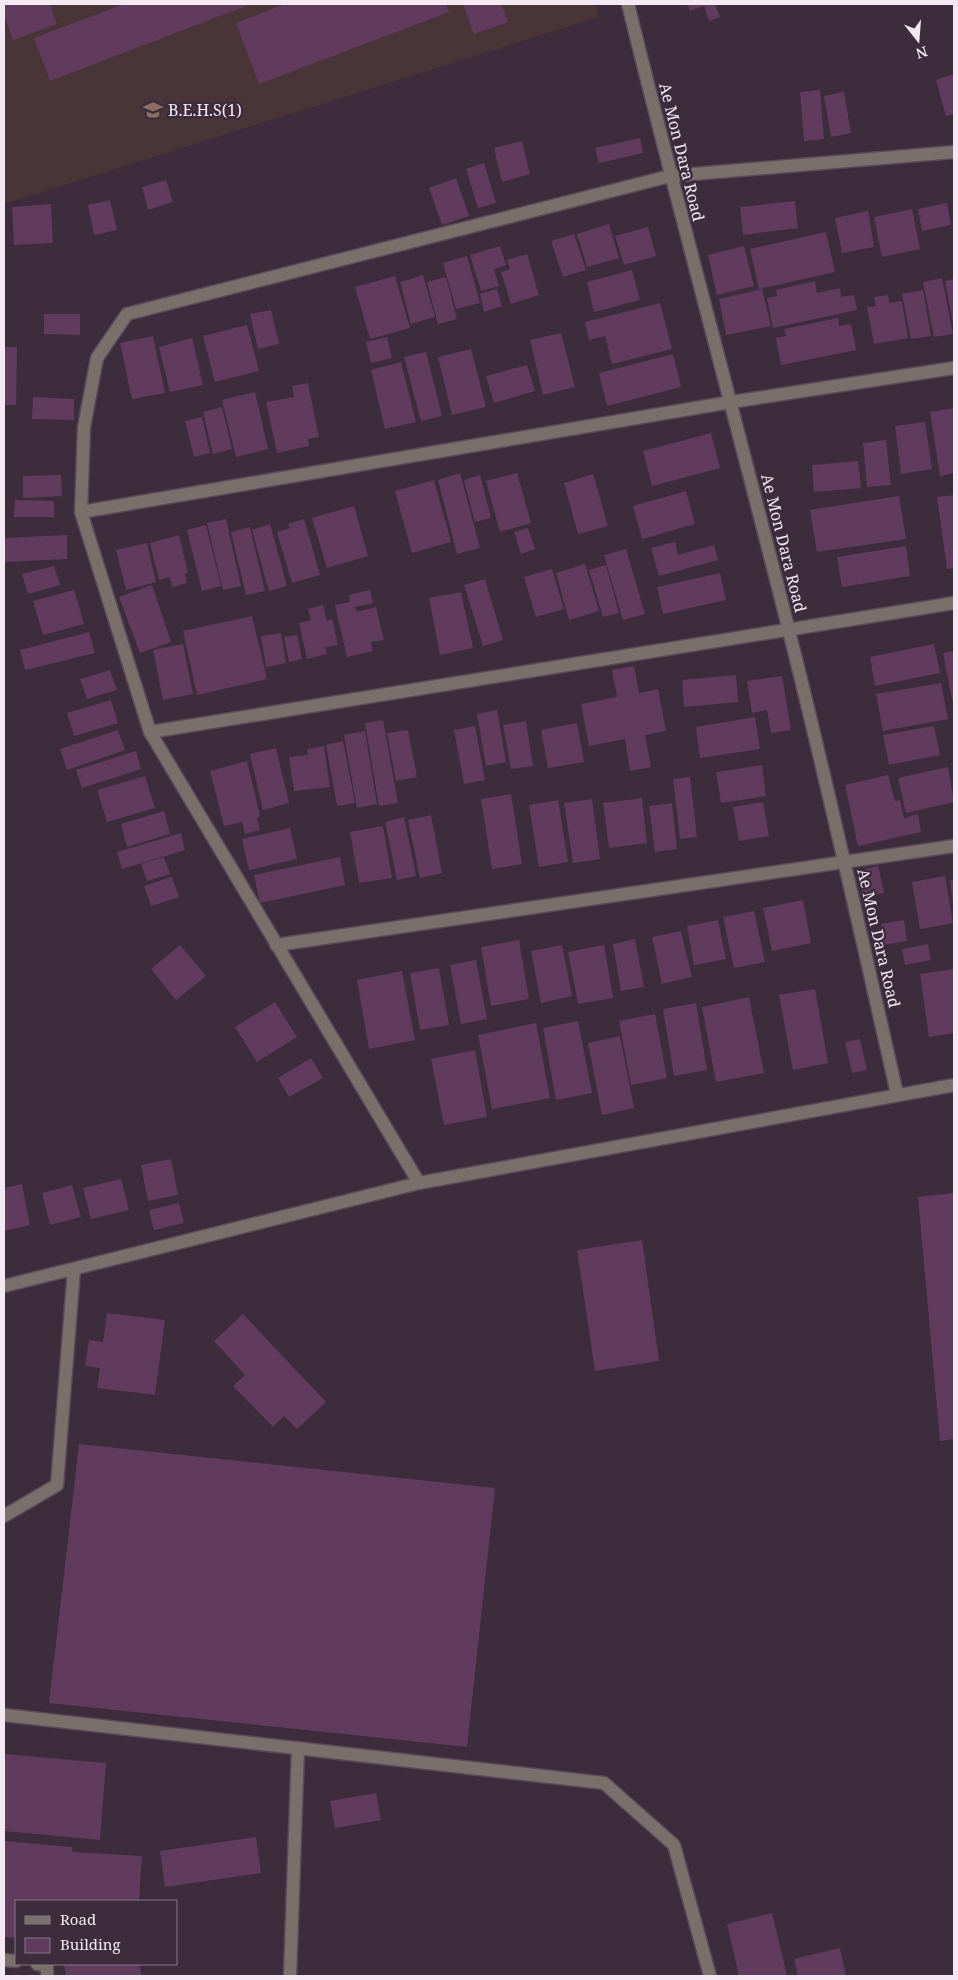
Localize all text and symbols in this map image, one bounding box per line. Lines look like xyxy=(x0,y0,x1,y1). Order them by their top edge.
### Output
north arrow xyxy=(893,15,943,65)
text: N xyxy=(914,42,930,64)
street label: Ae Mon Dara Road xyxy=(654,80,710,224)
school or university icon: B.E.H.S(1) xyxy=(142,99,164,121)
place label: B.E.H.S(1) xyxy=(168,99,242,121)
street label: Ae Mon Dara Road xyxy=(756,471,812,615)
street label: Ae Mon Dara Road xyxy=(852,866,906,1010)
legend xyxy=(15,1900,178,1965)
text: Road xyxy=(60,1909,96,1929)
text: Building xyxy=(60,1934,121,1954)

